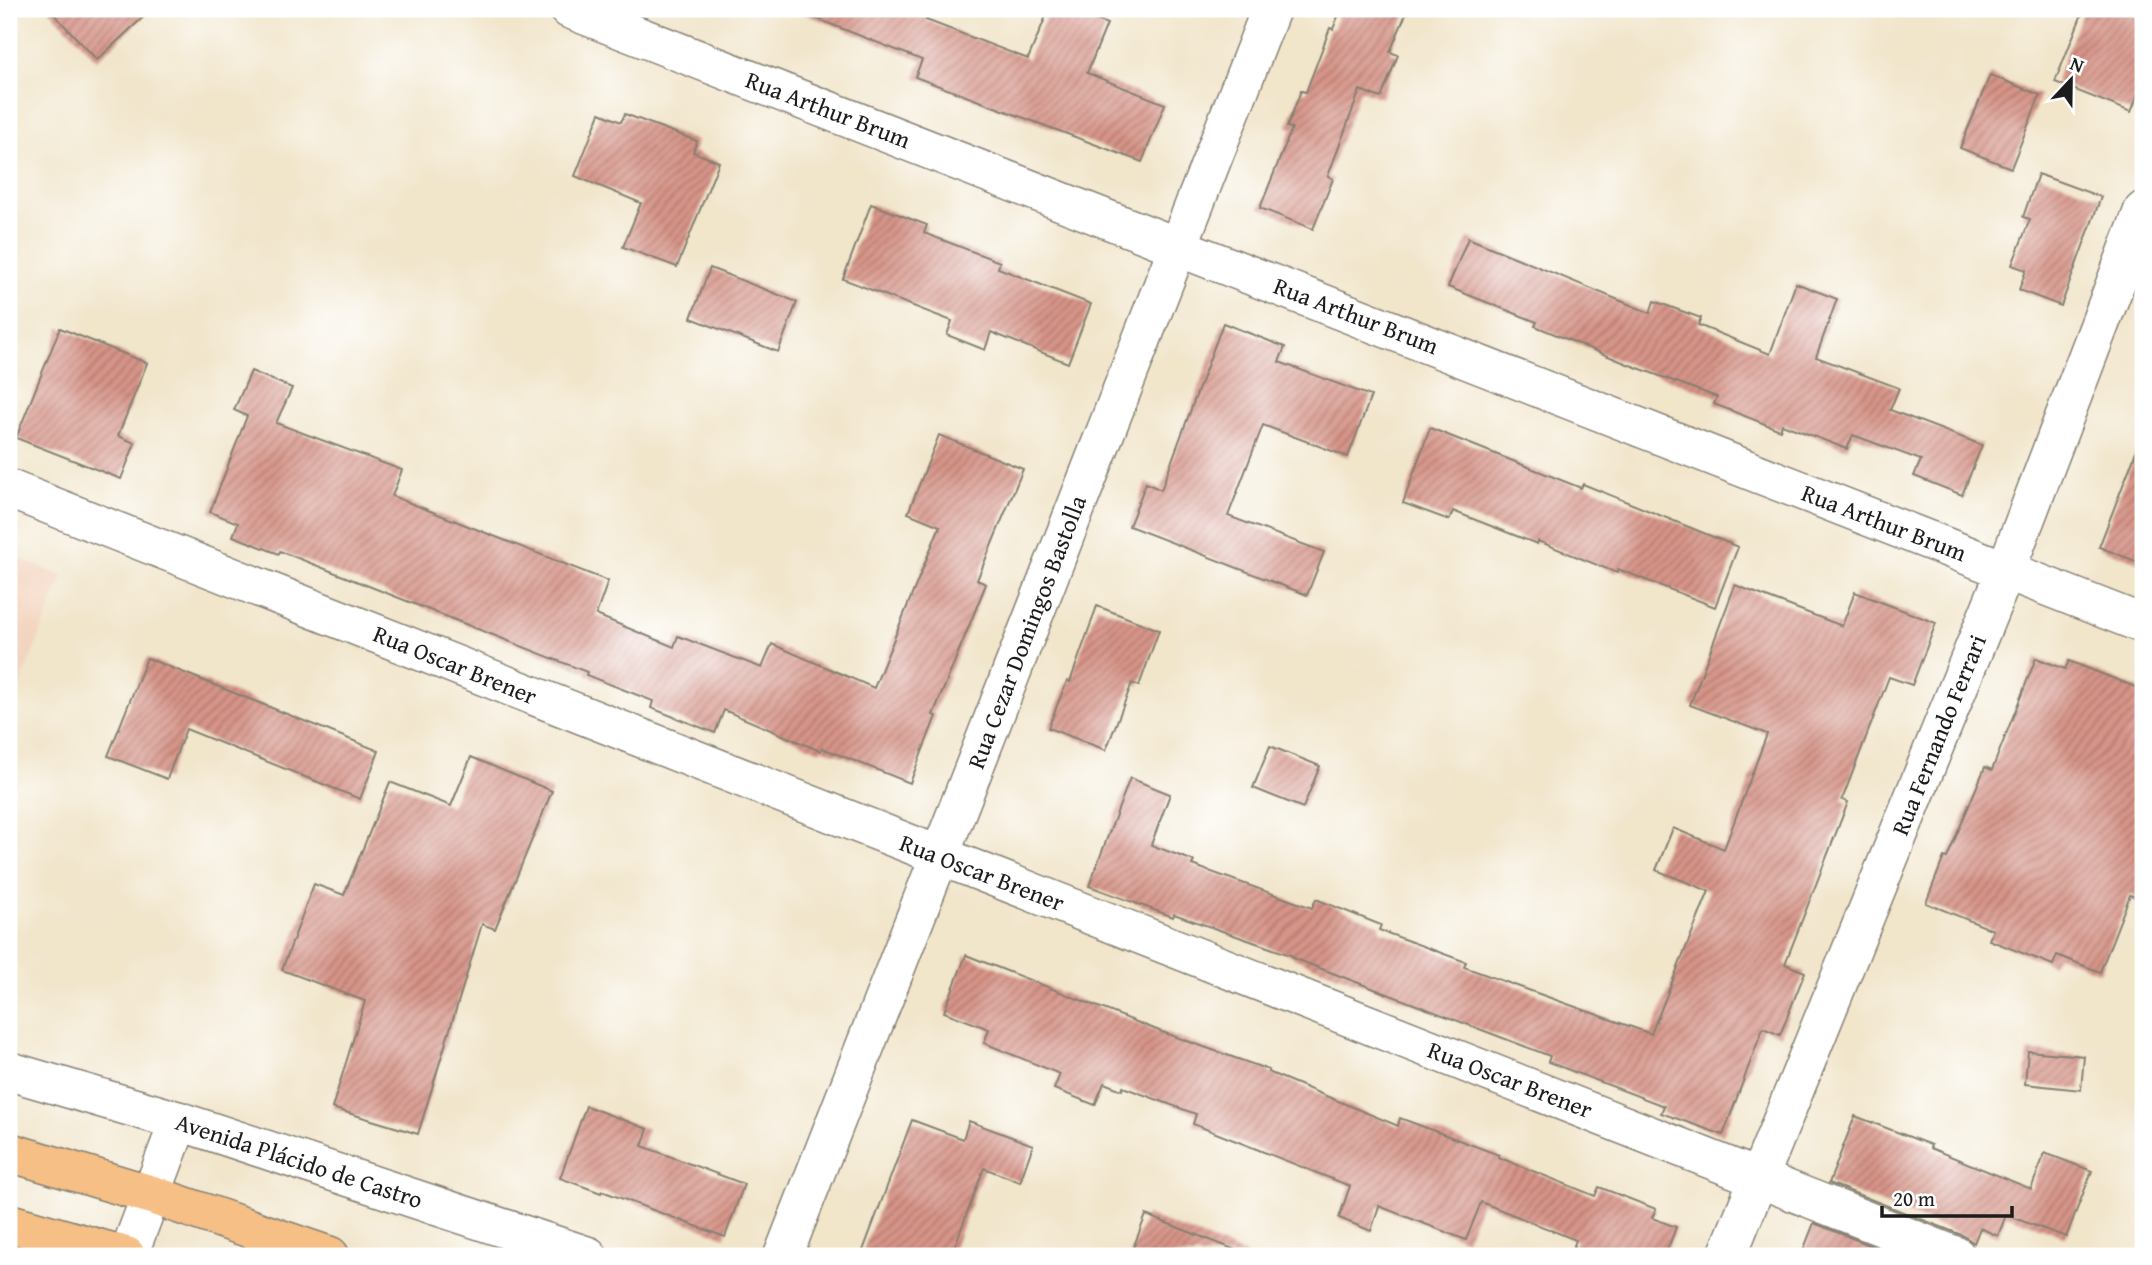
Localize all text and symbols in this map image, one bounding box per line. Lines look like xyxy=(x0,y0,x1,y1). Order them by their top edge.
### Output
north arrow xyxy=(2036,46,2106,116)
text: N xyxy=(2066,49,2089,80)
street label: Rua Arthur Brum xyxy=(741,62,916,157)
street label: Rua Arthur Brum xyxy=(1269,268,1444,363)
street label: Rua Arthur Brum xyxy=(1797,475,1972,570)
street label: Rua Cezar Domingos Bastolla xyxy=(958,489,1095,774)
street label: Rua Oscar Brener xyxy=(368,616,542,713)
street label: Rua Fernando Ferrari xyxy=(1882,629,1995,840)
street label: Rua Oscar Brener xyxy=(895,825,1070,920)
street label: Rua Oscar Brener xyxy=(1423,1032,1598,1127)
street label: Avenida Plácido de Castro xyxy=(171,1104,427,1217)
scale bar xyxy=(1882,1174,2012,1218)
text: 20 m xyxy=(1893,1183,1935,1214)

